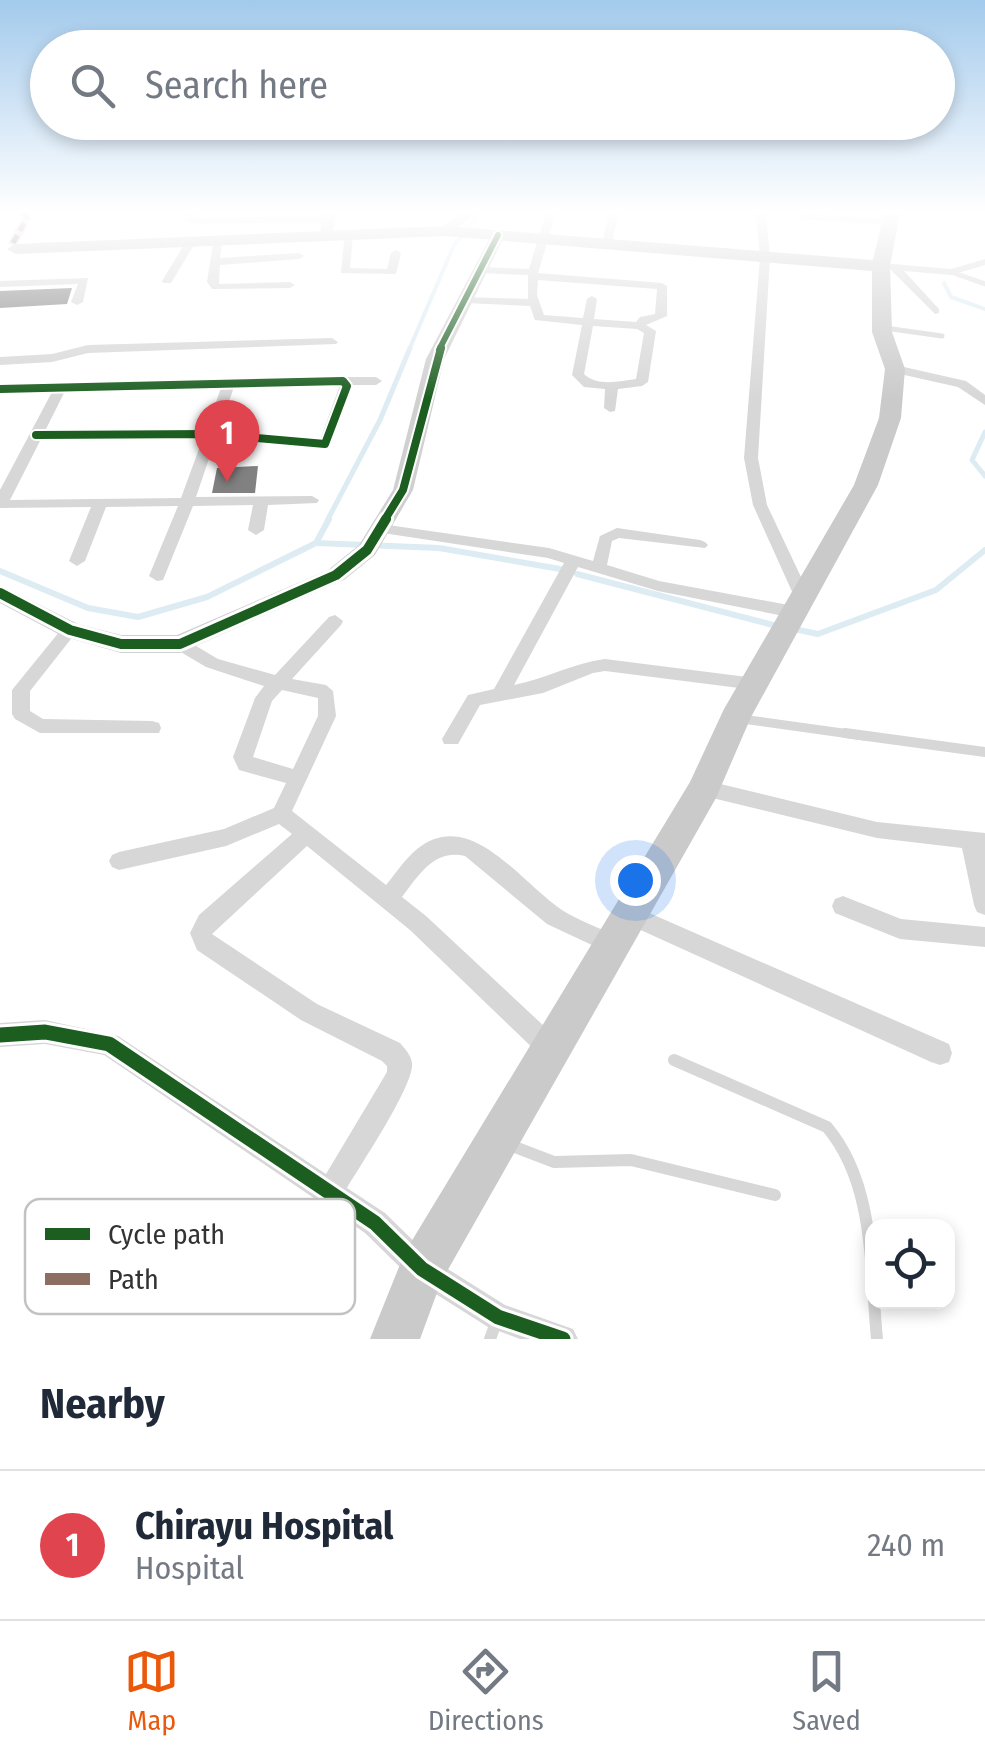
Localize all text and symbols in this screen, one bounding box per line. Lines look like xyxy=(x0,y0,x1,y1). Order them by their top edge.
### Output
search box xyxy=(30,30,955,140)
icon: search xyxy=(65,58,120,113)
text: Search here xyxy=(145,62,328,108)
pin: 1 xyxy=(194,400,260,482)
your location xyxy=(610,855,661,906)
legend xyxy=(25,1199,355,1314)
text: Cycle path xyxy=(108,1218,225,1251)
map controls xyxy=(865,1219,955,1309)
button: locate xyxy=(865,1219,955,1309)
text: Path xyxy=(108,1263,159,1296)
text: Nearby xyxy=(40,1379,165,1429)
text: Chirayu Hospital xyxy=(135,1503,393,1549)
text: 1 xyxy=(66,1526,79,1564)
text: 240 m xyxy=(867,1526,945,1564)
text: Hospital xyxy=(135,1549,244,1587)
tab: Map xyxy=(124,1644,179,1737)
tab: Directions xyxy=(428,1644,544,1737)
tab: Saved xyxy=(792,1644,861,1737)

